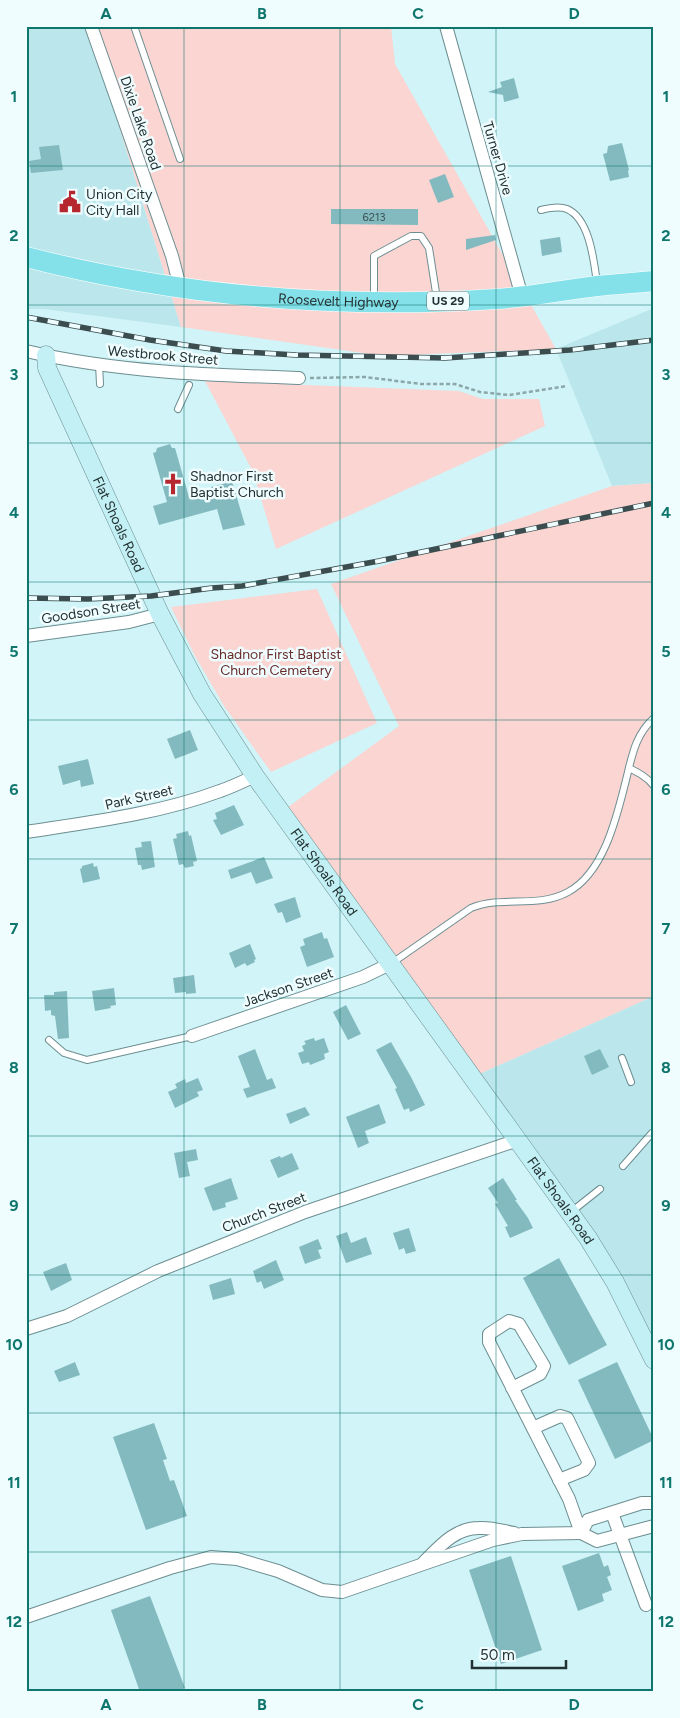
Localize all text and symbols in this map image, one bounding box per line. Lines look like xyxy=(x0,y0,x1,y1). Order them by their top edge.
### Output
text: A xyxy=(100,4,112,23)
text: B xyxy=(257,4,267,23)
text: C xyxy=(412,4,424,23)
text: D xyxy=(568,4,580,23)
street label: Dixie Lake Road xyxy=(116,74,165,172)
text: 1 xyxy=(11,87,17,106)
text: 1 xyxy=(663,87,669,106)
street label: Turner Drive xyxy=(479,119,516,197)
place label: Union City City Hall xyxy=(86,186,153,219)
public building icon: Union City City Hall xyxy=(57,189,83,215)
house number: 6213 xyxy=(363,211,385,224)
text: 2 xyxy=(9,226,19,245)
text: 2 xyxy=(661,226,671,245)
street label: Roosevelt Highway xyxy=(277,290,399,311)
road number: US 29 xyxy=(427,292,469,310)
street label: Westbrook Street xyxy=(107,342,219,369)
text: 3 xyxy=(10,365,19,384)
text: 3 xyxy=(662,365,671,384)
place label: Shadnor First Baptist Church xyxy=(190,468,284,501)
church icon: Shadnor First Baptist Church xyxy=(160,471,186,497)
street label: Flat Shoals Road xyxy=(89,474,148,575)
text: 4 xyxy=(9,503,19,522)
text: 4 xyxy=(661,503,671,522)
street label: Goodson Street xyxy=(40,595,142,628)
text: 5 xyxy=(9,642,19,661)
text: 5 xyxy=(661,642,671,661)
park label: Shadnor First Baptist Church Cemetery xyxy=(210,646,342,679)
text: 6 xyxy=(9,780,19,799)
text: 6 xyxy=(661,780,671,799)
street label: Park Street xyxy=(103,781,175,814)
street label: Flat Shoals Road xyxy=(287,825,361,919)
text: 7 xyxy=(10,919,19,938)
text: 7 xyxy=(662,919,671,938)
street label: Jackson Street xyxy=(241,964,335,1011)
text: 8 xyxy=(9,1058,19,1077)
text: 8 xyxy=(661,1058,671,1077)
street label: Flat Shoals Road xyxy=(523,1154,598,1247)
street label: Church Street xyxy=(220,1189,309,1236)
text: 9 xyxy=(9,1196,19,1215)
text: 9 xyxy=(661,1196,671,1215)
text: 10 xyxy=(5,1335,23,1354)
text: 10 xyxy=(657,1335,675,1354)
text: 11 xyxy=(7,1473,21,1492)
text: 11 xyxy=(659,1473,673,1492)
text: 12 xyxy=(6,1612,22,1631)
text: 12 xyxy=(658,1612,674,1631)
scale bar xyxy=(472,1638,566,1670)
text: 50 m xyxy=(480,1646,515,1664)
text: A xyxy=(100,1695,112,1714)
text: B xyxy=(257,1695,267,1714)
text: C xyxy=(412,1695,424,1714)
text: D xyxy=(568,1695,580,1714)

